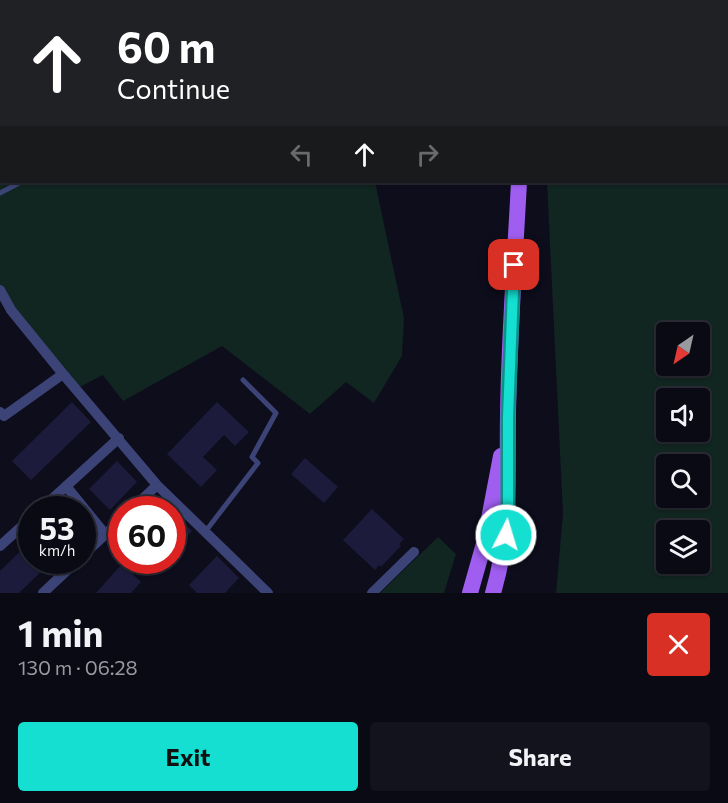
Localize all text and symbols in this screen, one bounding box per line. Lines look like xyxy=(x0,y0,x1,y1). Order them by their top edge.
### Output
text: 60 m xyxy=(117,20,216,72)
icon: ahead xyxy=(18,24,96,102)
text: Continue xyxy=(117,72,230,105)
icon: left xyxy=(285,138,318,171)
icon: ahead xyxy=(348,138,381,171)
icon: right xyxy=(411,138,444,171)
pin xyxy=(488,239,539,290)
icon: arrive xyxy=(497,248,530,281)
north arrow xyxy=(656,322,710,376)
map controls xyxy=(656,322,710,574)
button: sound xyxy=(656,388,710,442)
button: search xyxy=(656,454,710,508)
speed limit sign: 60 xyxy=(108,496,186,574)
position arrow xyxy=(474,503,538,567)
text: 53 xyxy=(40,509,74,546)
button: layers xyxy=(656,520,710,574)
text: km/h xyxy=(39,541,75,559)
text: 1 min xyxy=(18,610,103,654)
button: close xyxy=(647,613,710,676)
text: 130 m · 06:28 xyxy=(18,655,138,679)
button: Exit xyxy=(18,722,358,791)
button: Share xyxy=(370,722,710,791)

